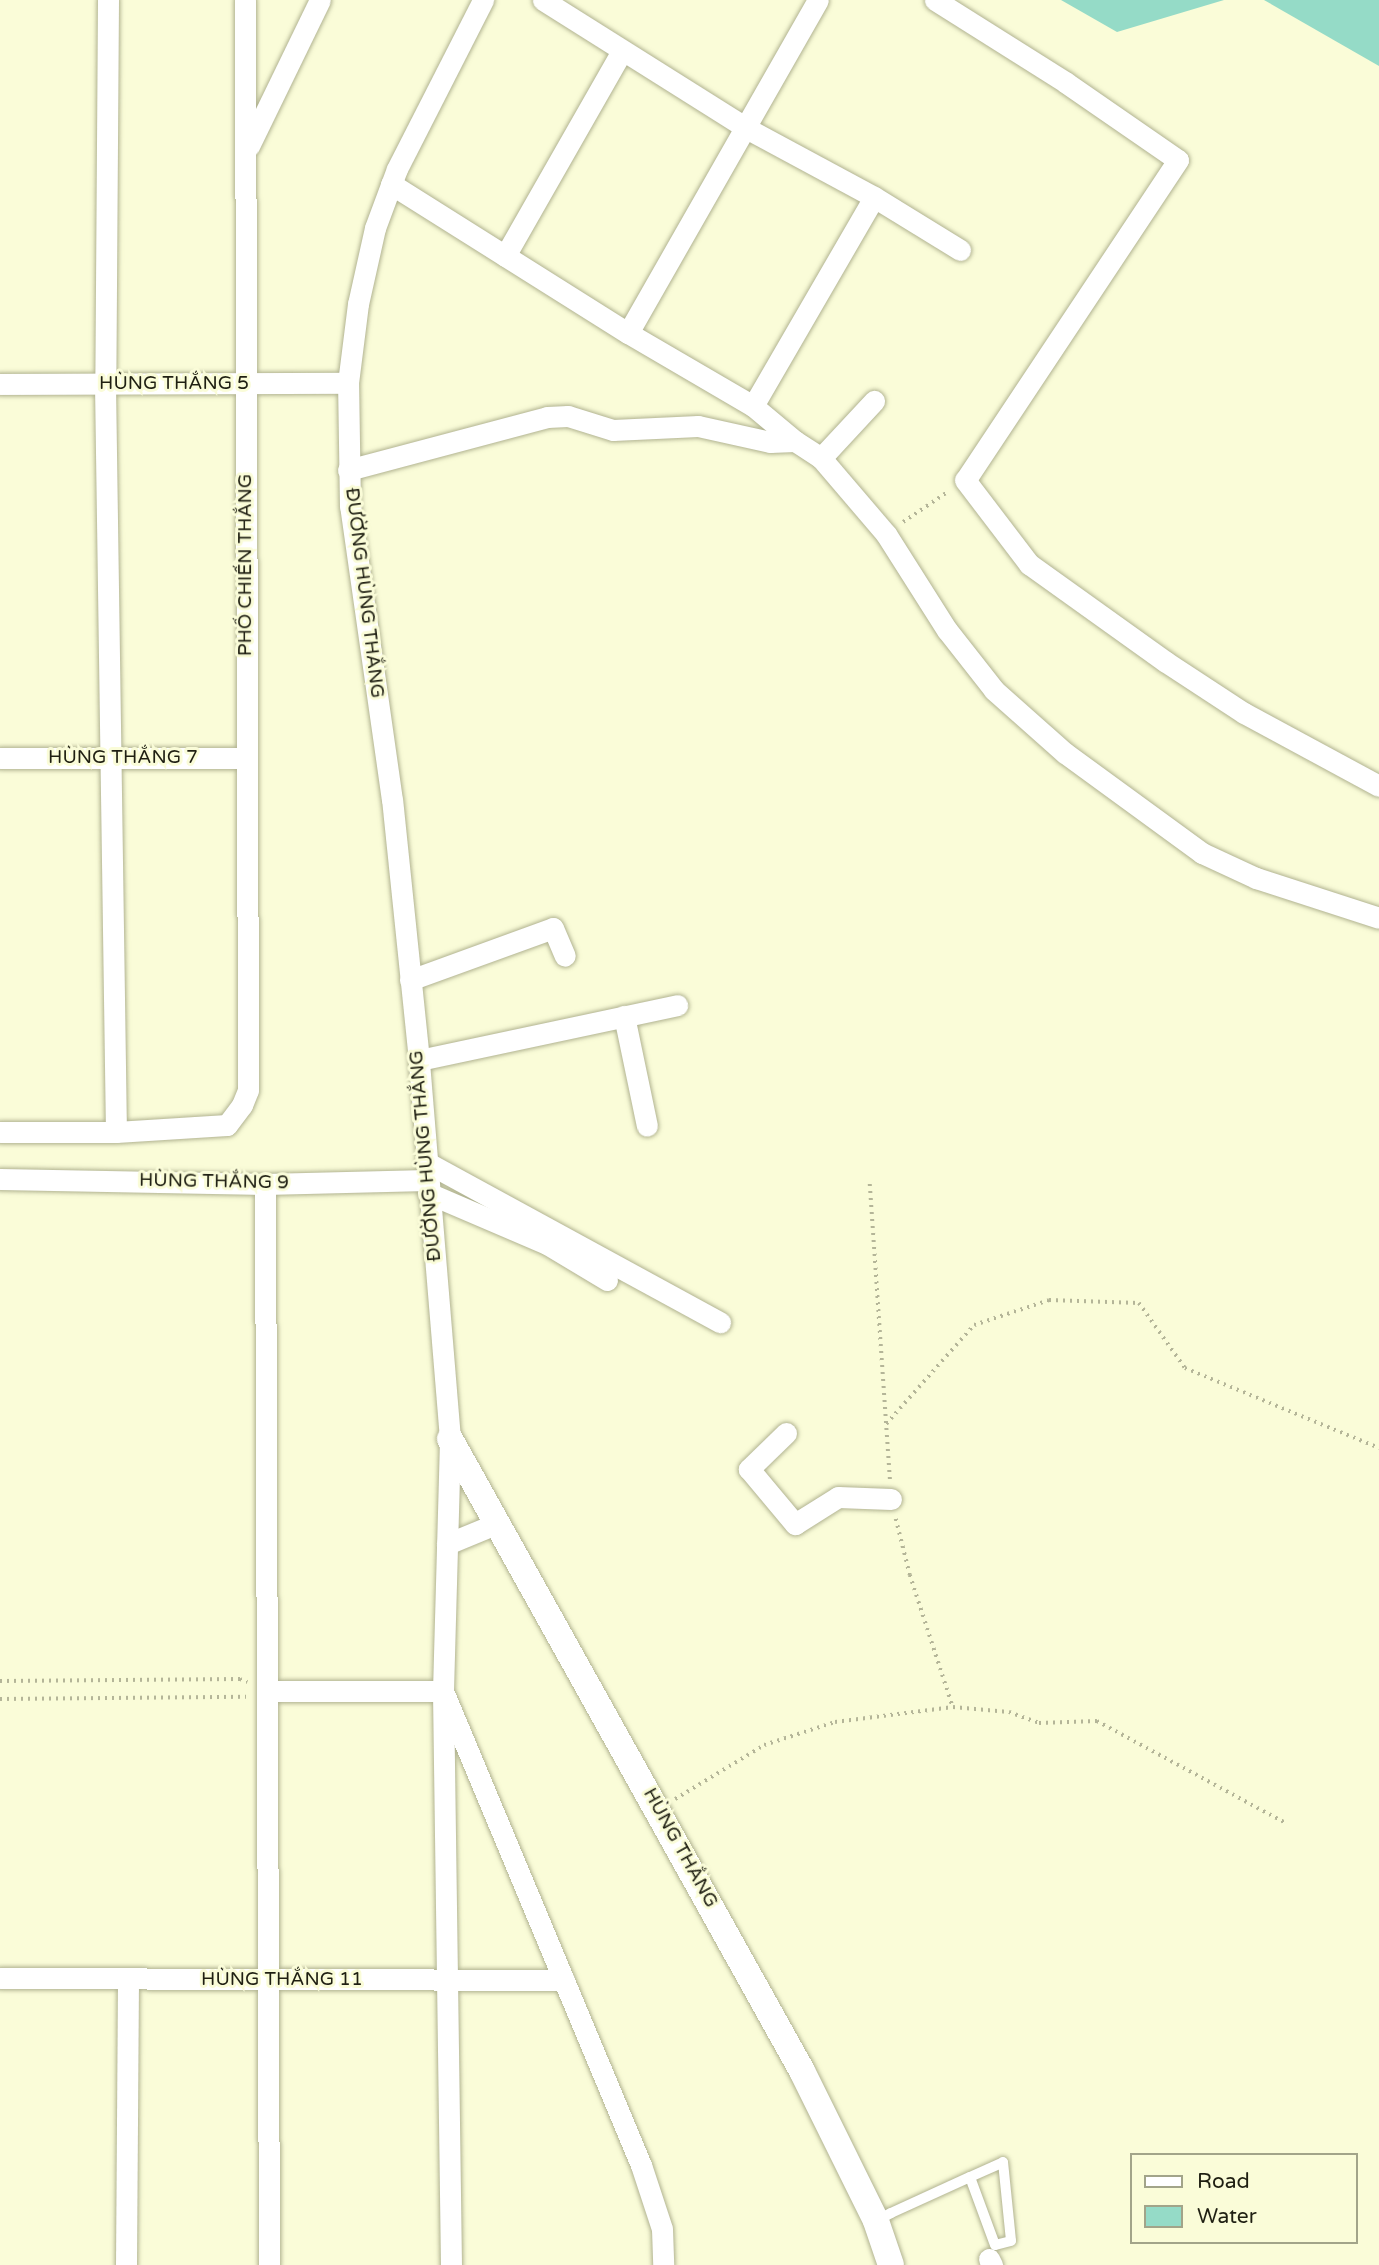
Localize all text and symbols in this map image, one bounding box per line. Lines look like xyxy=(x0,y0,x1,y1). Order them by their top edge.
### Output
street label: HÙNG THẮNG 5 xyxy=(99,373,249,395)
street label: PHỐ CHIẾN THẮNG xyxy=(235,474,257,656)
street label: ĐƯỜNG HÙNG THẮNG xyxy=(340,486,388,700)
street label: HÙNG THẮNG 7 xyxy=(48,747,198,769)
street label: ĐƯỜNG HÙNG THẮNG xyxy=(405,1049,447,1263)
street label: HÙNG THẮNG 9 xyxy=(139,1169,289,1195)
street label: HÙNG THẮNG xyxy=(638,1784,722,1912)
street label: HÙNG THẮNG 11 xyxy=(201,1969,363,1991)
legend xyxy=(1130,2153,1358,2244)
text: Road xyxy=(1197,2169,1250,2194)
text: Water xyxy=(1197,2204,1257,2229)

